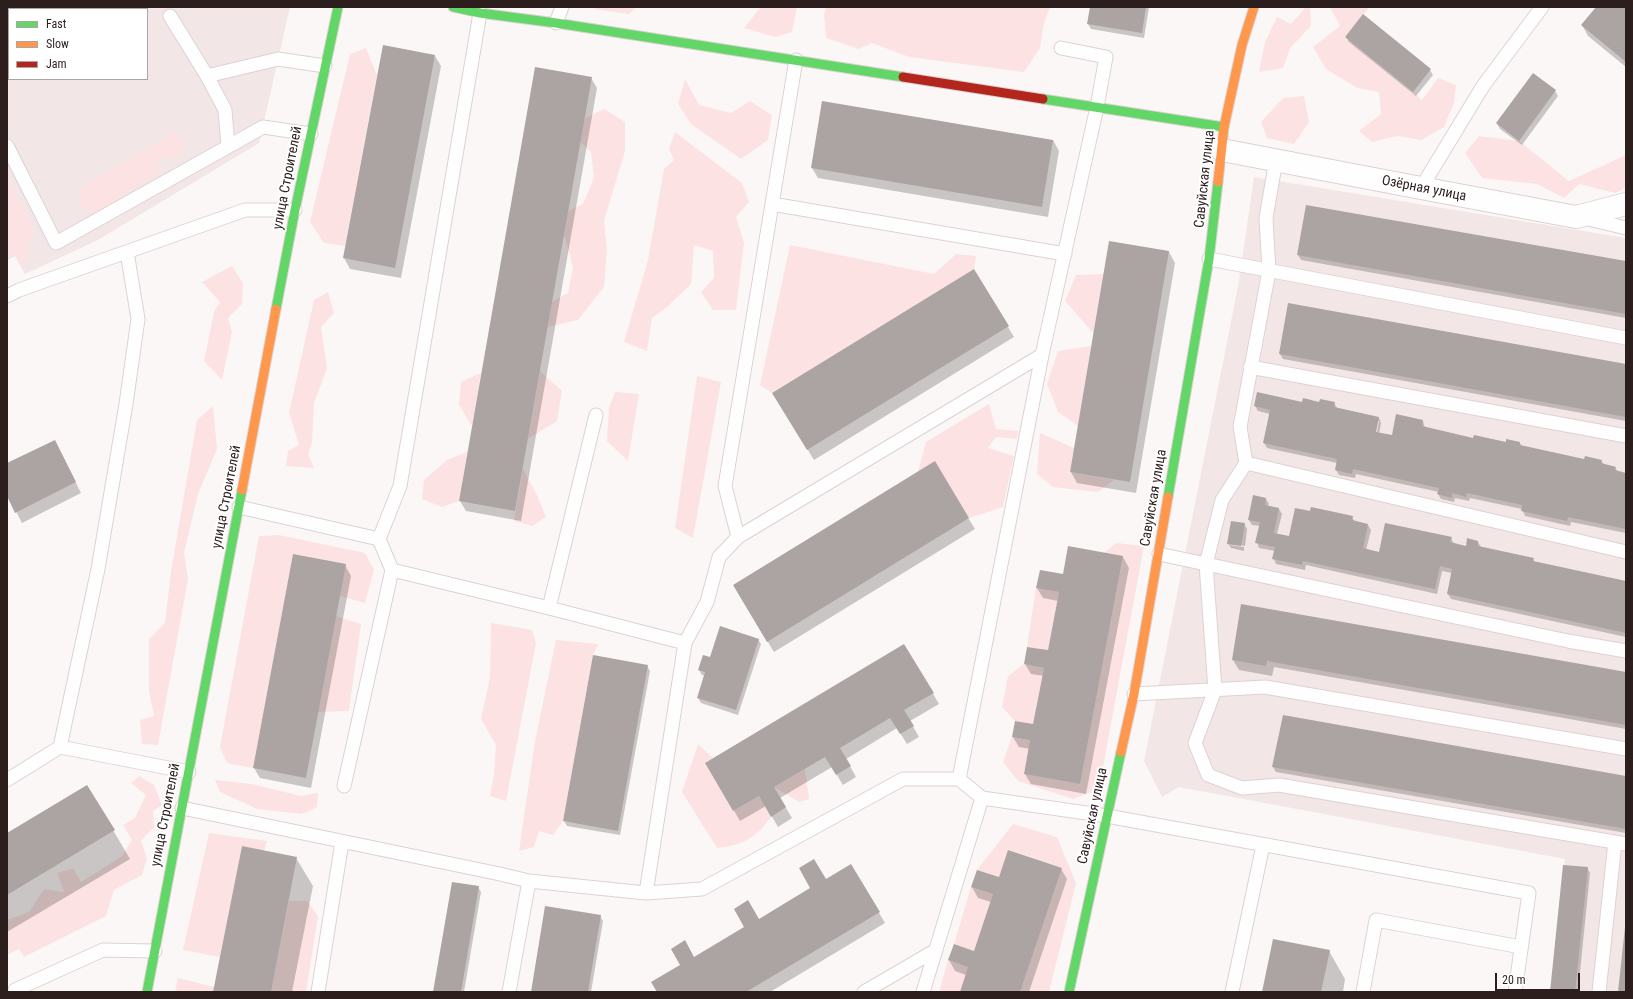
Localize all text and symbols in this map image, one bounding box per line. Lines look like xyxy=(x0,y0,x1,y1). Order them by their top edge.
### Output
legend xyxy=(8,8,148,80)
text: Fast xyxy=(46,17,66,31)
text: Slow xyxy=(46,37,69,51)
text: Jam xyxy=(46,57,67,71)
street label: улица Строителей xyxy=(270,125,306,231)
street label: Савуйская улица xyxy=(1192,129,1218,229)
street label: Озёрная улица xyxy=(1380,173,1468,205)
street label: улица Строителей xyxy=(209,444,245,550)
street label: Савуйская улица xyxy=(1137,448,1171,548)
street label: улица Строителей xyxy=(148,762,184,868)
street label: Савуйская улица xyxy=(1075,766,1111,866)
scale bar xyxy=(1497,965,1582,991)
text: 20 m xyxy=(1502,973,1526,987)

